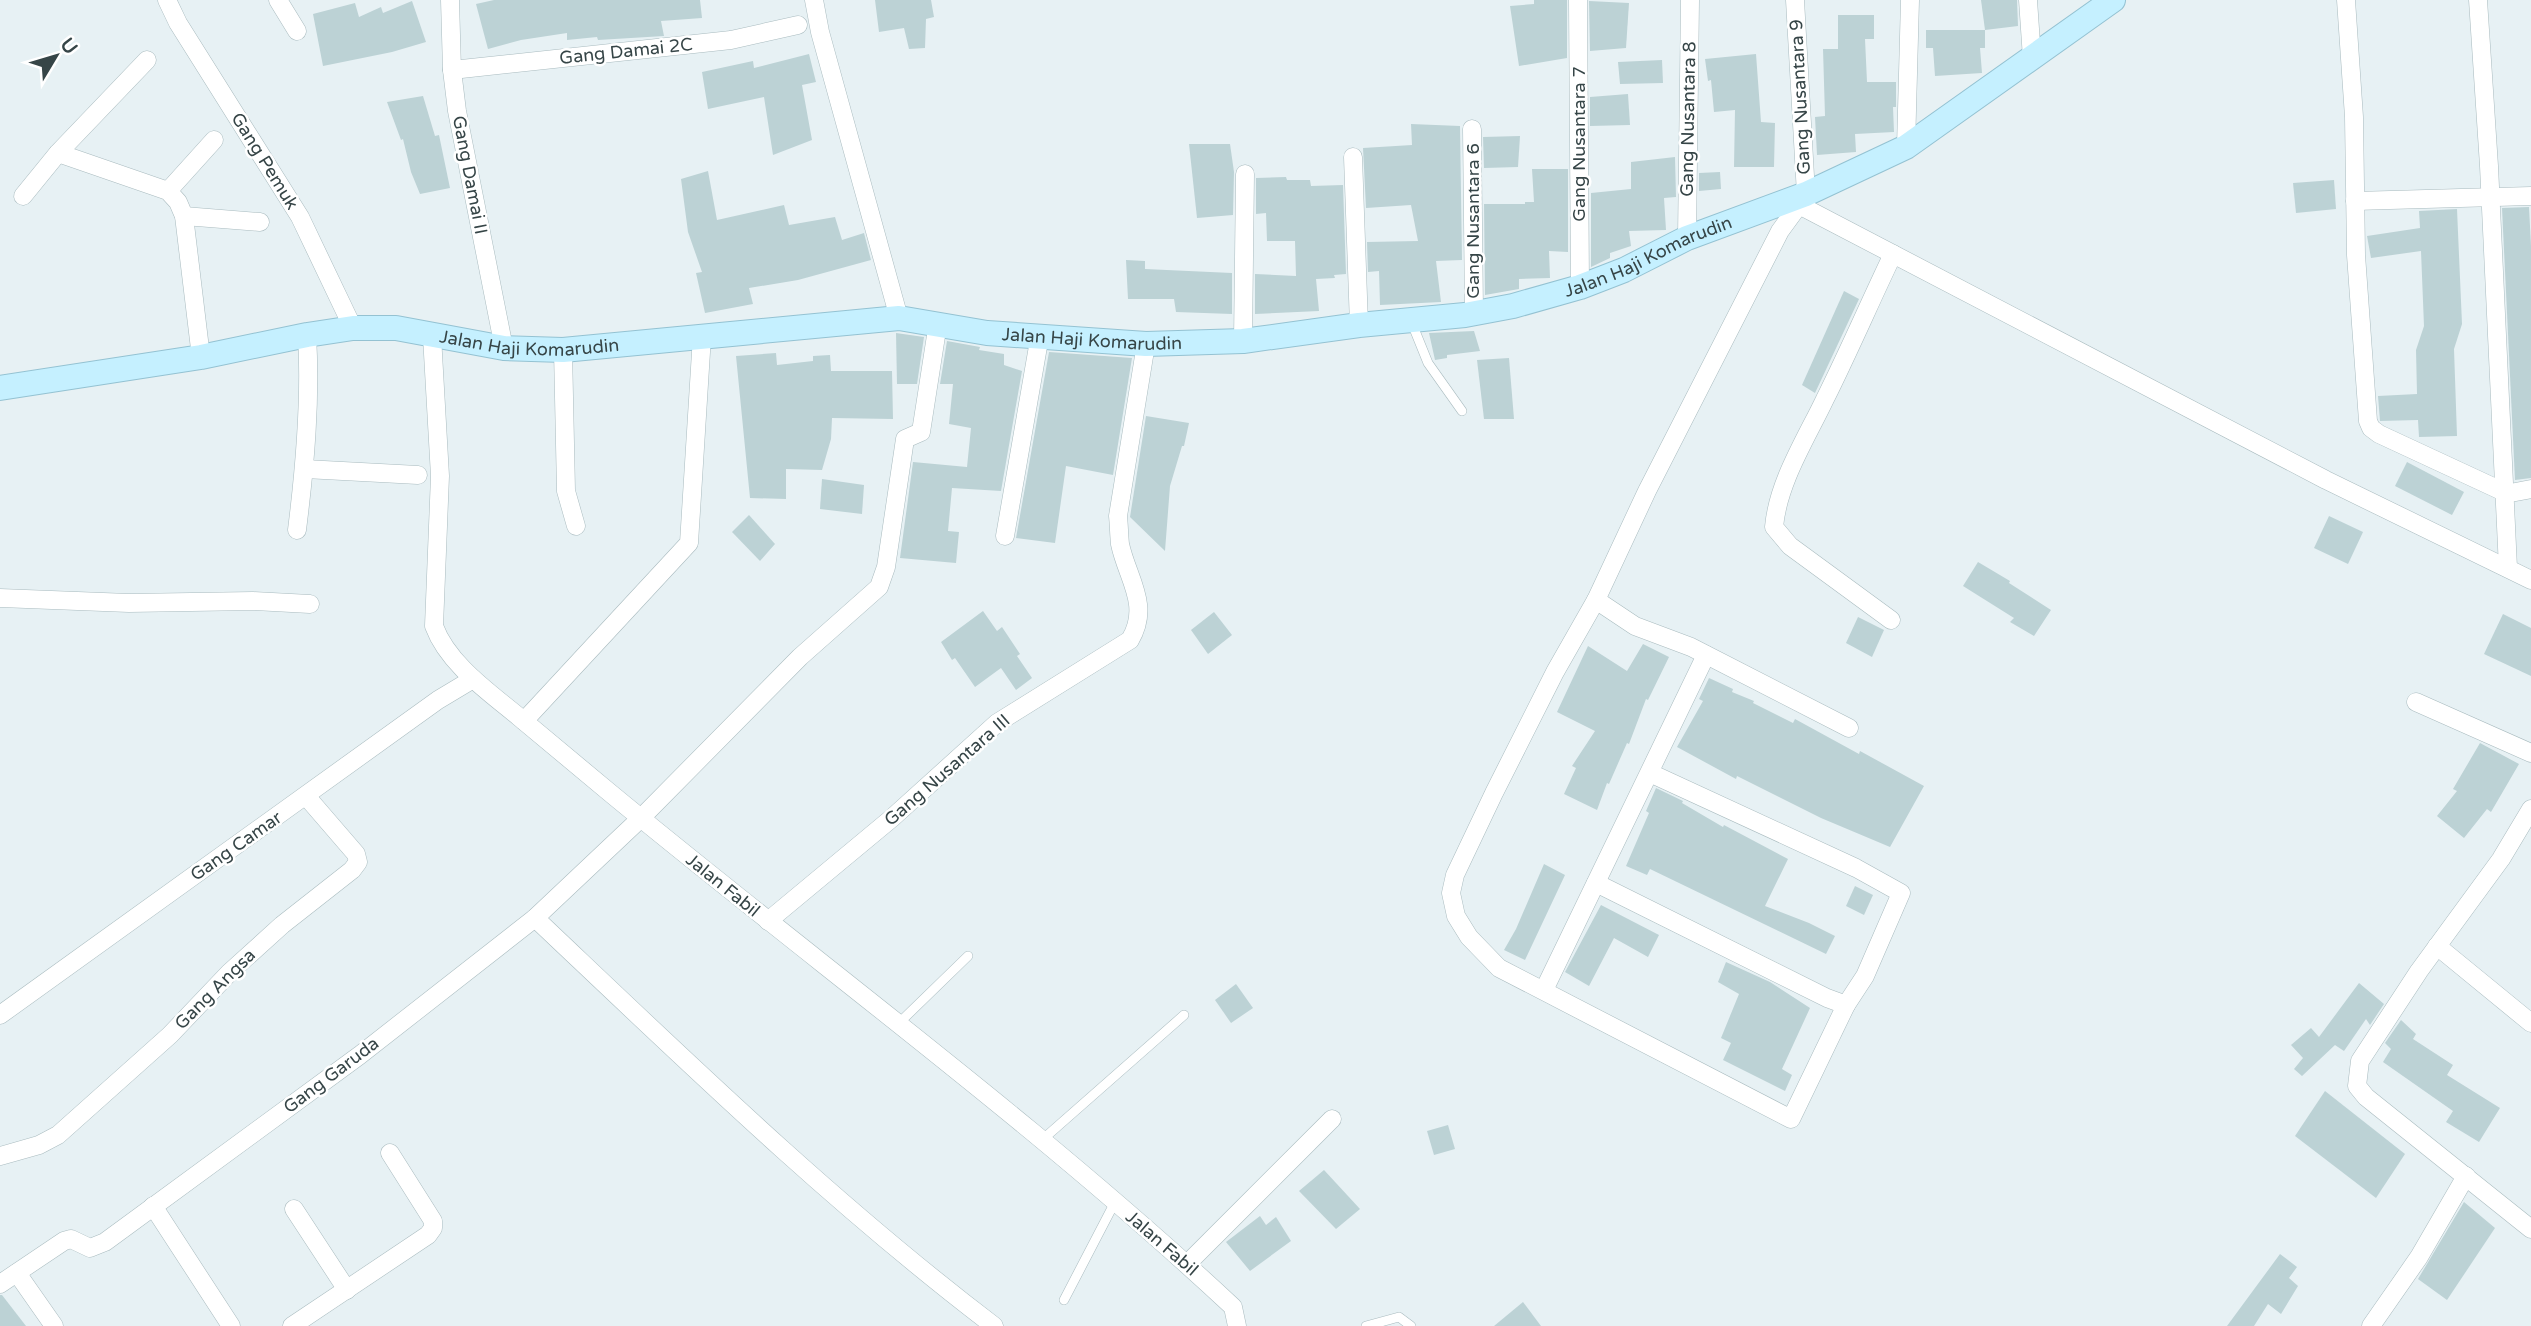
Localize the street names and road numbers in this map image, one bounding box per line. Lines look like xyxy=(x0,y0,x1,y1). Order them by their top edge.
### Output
street label: Gang Nusantara 9 xyxy=(1785,19,1815,175)
street label: Gang Damai 2C xyxy=(558,33,694,69)
street label: Gang Nusantara 8 xyxy=(1676,41,1700,197)
street label: Gang Nusantara 7 xyxy=(1568,66,1590,222)
street label: Gang Pemuk xyxy=(227,109,304,214)
street label: Gang Damai II xyxy=(448,114,492,236)
street label: Gang Nusantara 6 xyxy=(1462,143,1484,299)
street label: Jalan Haji Komarudin xyxy=(1562,211,1735,302)
street label: Jalan Haji Komarudin xyxy=(1001,323,1182,355)
street label: Jalan Haji Komarudin xyxy=(438,325,620,361)
street label: Gang Nusantara III xyxy=(880,709,1014,831)
street label: Gang Camar xyxy=(186,806,286,886)
street label: Jalan Fabil xyxy=(682,849,764,921)
street label: Gang Angsa xyxy=(170,944,260,1034)
street label: Gang Garuda xyxy=(279,1032,383,1118)
street label: Jalan Fabil xyxy=(1121,1206,1203,1280)

